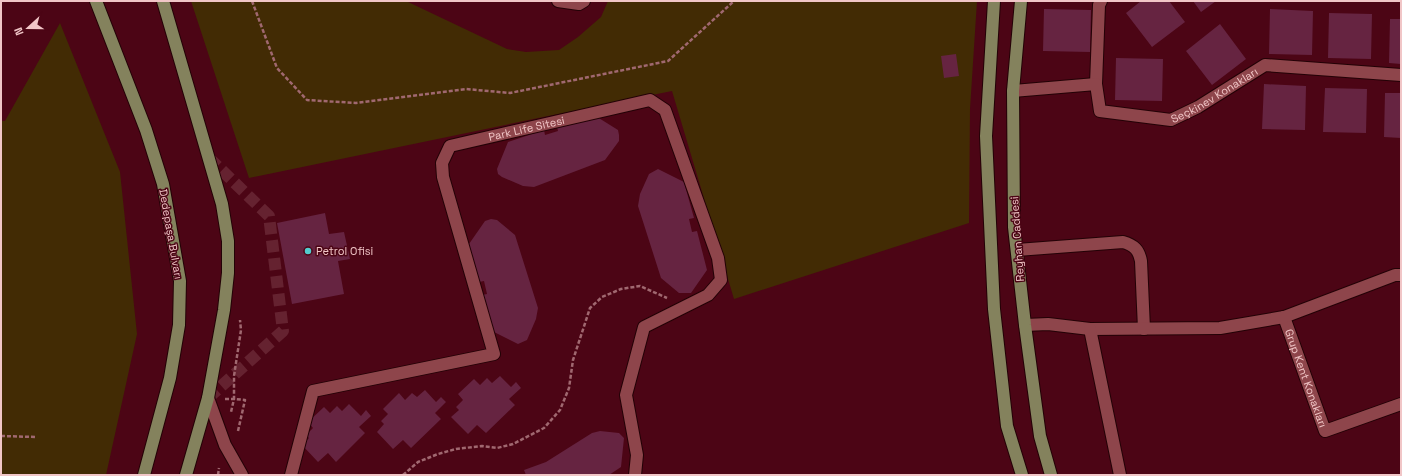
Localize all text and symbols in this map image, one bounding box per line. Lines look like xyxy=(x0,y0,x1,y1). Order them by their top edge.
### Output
north arrow xyxy=(8,8,48,48)
text: N xyxy=(11,26,27,38)
street label: Seçkinev Konakları xyxy=(1169,64,1260,126)
street label: Park Life Sitesi xyxy=(487,113,566,144)
street label: Dedepaşa Bulvarı xyxy=(156,188,186,280)
street label: Reyhan Caddesi xyxy=(1007,196,1027,282)
place label: Petrol Ofisi xyxy=(316,244,374,258)
marker: Petrol Ofisi xyxy=(303,246,313,256)
street label: Grup Kent Konakları xyxy=(1282,327,1330,429)

